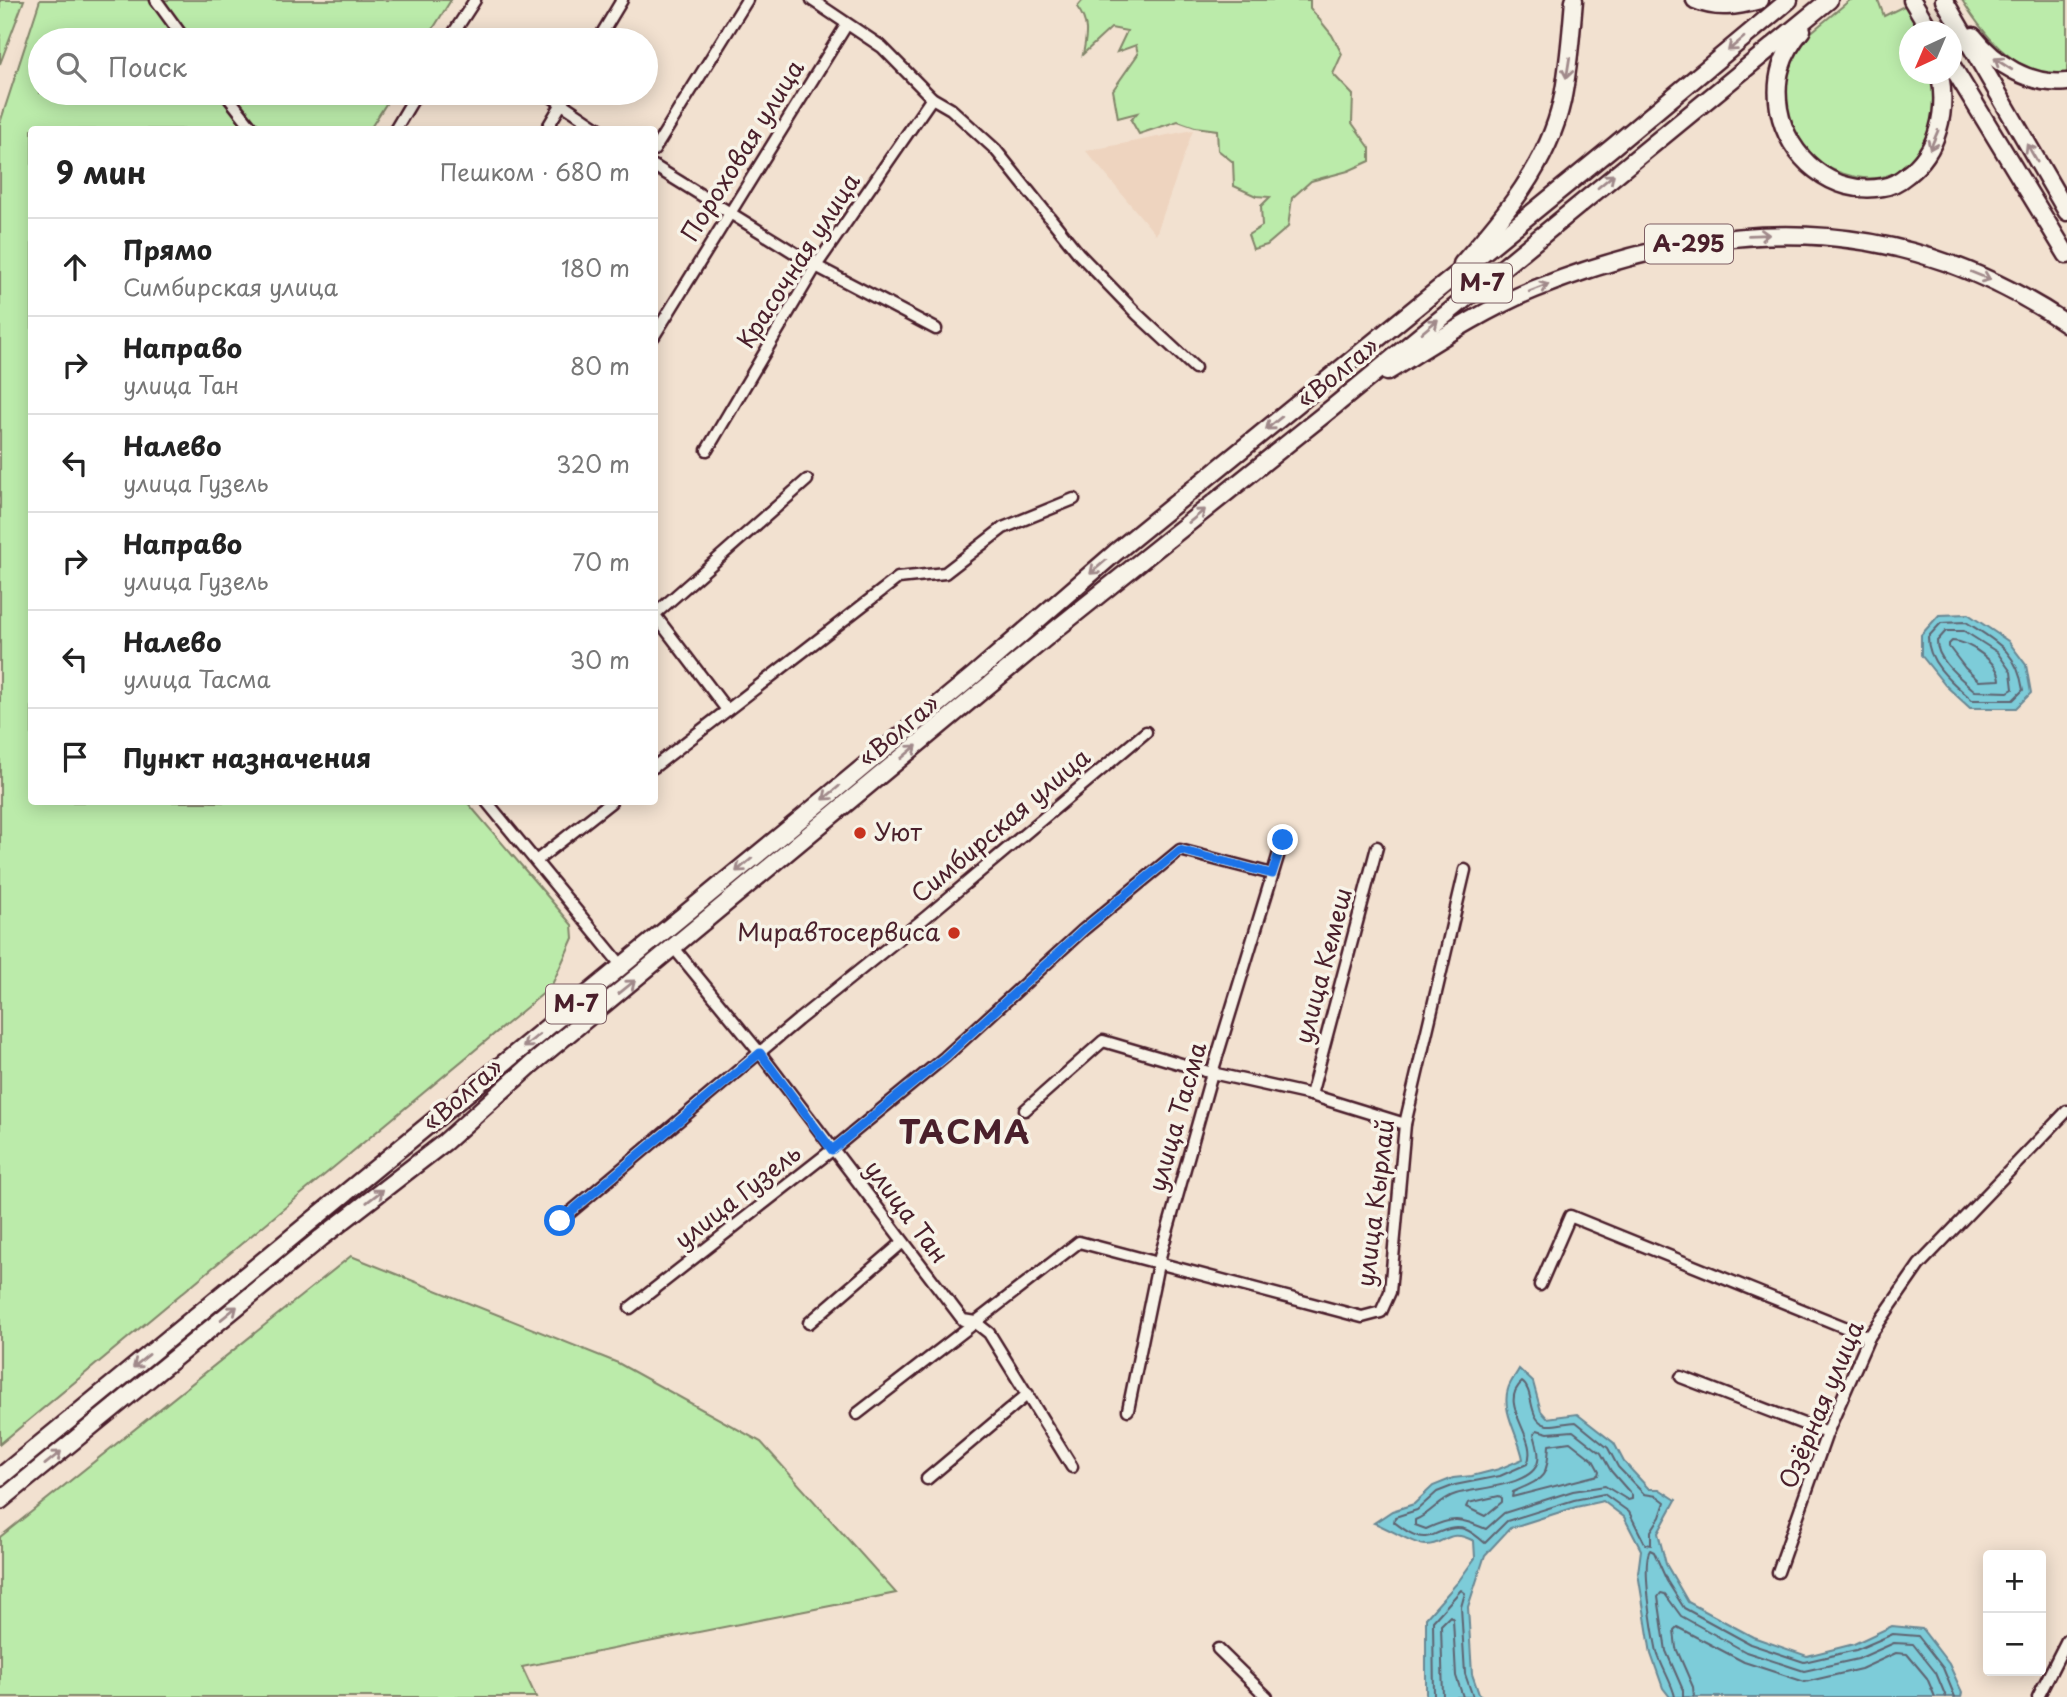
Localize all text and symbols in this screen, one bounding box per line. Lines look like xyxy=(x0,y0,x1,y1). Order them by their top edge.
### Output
north arrow xyxy=(1899,21,1962,84)
search box xyxy=(28,28,658,105)
one-way arrow xyxy=(1728,36,1746,52)
text: Поиск xyxy=(108,47,187,86)
icon: search xyxy=(52,48,90,86)
street label: Пороховая улица xyxy=(671,52,812,248)
one-way arrow xyxy=(1561,56,1574,79)
one-way arrow xyxy=(1994,57,2013,71)
one-way arrow xyxy=(1927,129,1940,150)
one-way arrow xyxy=(2025,144,2039,164)
text: 9 мин xyxy=(56,149,146,194)
text: Пешком · 680 m xyxy=(440,154,630,189)
street label: Красочная улица xyxy=(727,165,868,355)
one-way arrow xyxy=(1596,174,1614,189)
road number: А-295 xyxy=(1645,224,1733,264)
one-way arrow xyxy=(1747,229,1770,242)
text: Прямо xyxy=(123,230,212,269)
icon: ahead xyxy=(56,248,94,286)
text: 180 m xyxy=(561,250,630,285)
road number: М-7 xyxy=(1452,264,1512,302)
text: Симбирская улица xyxy=(123,269,338,304)
one-way arrow xyxy=(1970,270,1991,283)
one-way arrow xyxy=(1528,281,1550,293)
one-way arrow xyxy=(1421,318,1439,334)
street label: «Волга» xyxy=(1288,327,1386,416)
text: Направо xyxy=(123,328,242,367)
icon: right xyxy=(56,346,94,384)
text: 80 m xyxy=(570,348,630,383)
text: улица Тан xyxy=(123,367,239,402)
one-way arrow xyxy=(1265,415,1283,430)
text: Налево xyxy=(123,426,221,465)
icon: left xyxy=(56,444,94,482)
text: 320 m xyxy=(556,446,630,481)
text: улица Гузель xyxy=(123,465,269,500)
one-way arrow xyxy=(1187,508,1205,524)
text: Направо xyxy=(123,524,242,563)
icon: right xyxy=(56,542,94,580)
text: 70 m xyxy=(572,544,630,579)
one-way arrow xyxy=(1089,559,1107,575)
text: улица Гузель xyxy=(123,563,269,598)
text: Налево xyxy=(123,622,221,661)
icon: left xyxy=(56,640,94,678)
text: 30 m xyxy=(569,642,630,677)
text: улица Тасма xyxy=(123,661,271,696)
street label: «Волга» xyxy=(849,685,946,774)
icon: arrive xyxy=(56,738,94,776)
text: Пункт назначения xyxy=(123,738,371,777)
street label: Симбирская улица xyxy=(902,739,1097,910)
one-way arrow xyxy=(900,744,918,760)
one-way arrow xyxy=(822,785,840,801)
place label: Уют xyxy=(874,813,922,849)
route end xyxy=(1267,824,1298,855)
marker: Уют xyxy=(852,825,868,841)
one-way arrow xyxy=(736,857,754,873)
street label: улица Кемеш xyxy=(1284,884,1360,1047)
place label: Миравтосервиса xyxy=(737,913,940,949)
marker: Миравтосервиса xyxy=(946,925,962,941)
one-way arrow xyxy=(618,979,636,994)
road number: М-7 xyxy=(546,984,606,1023)
one-way arrow xyxy=(522,1033,540,1049)
street label: улица Тасма xyxy=(1138,1037,1215,1195)
street label: «Волга» xyxy=(413,1048,510,1139)
district label: ТАСМА xyxy=(899,1107,1031,1155)
street label: улица Кырлай xyxy=(1346,1117,1402,1289)
street label: улица Гузель xyxy=(666,1134,808,1256)
street label: улица Тан xyxy=(857,1152,958,1270)
one-way arrow xyxy=(365,1189,384,1204)
route start xyxy=(544,1205,575,1236)
one-way arrow xyxy=(219,1306,237,1321)
street label: Озёрная улица xyxy=(1769,1315,1872,1494)
one-way arrow xyxy=(133,1353,151,1368)
one-way arrow xyxy=(43,1450,61,1466)
map controls xyxy=(1983,1550,2046,1676)
button: + xyxy=(1983,1550,2046,1613)
button: − xyxy=(1983,1613,2046,1676)

